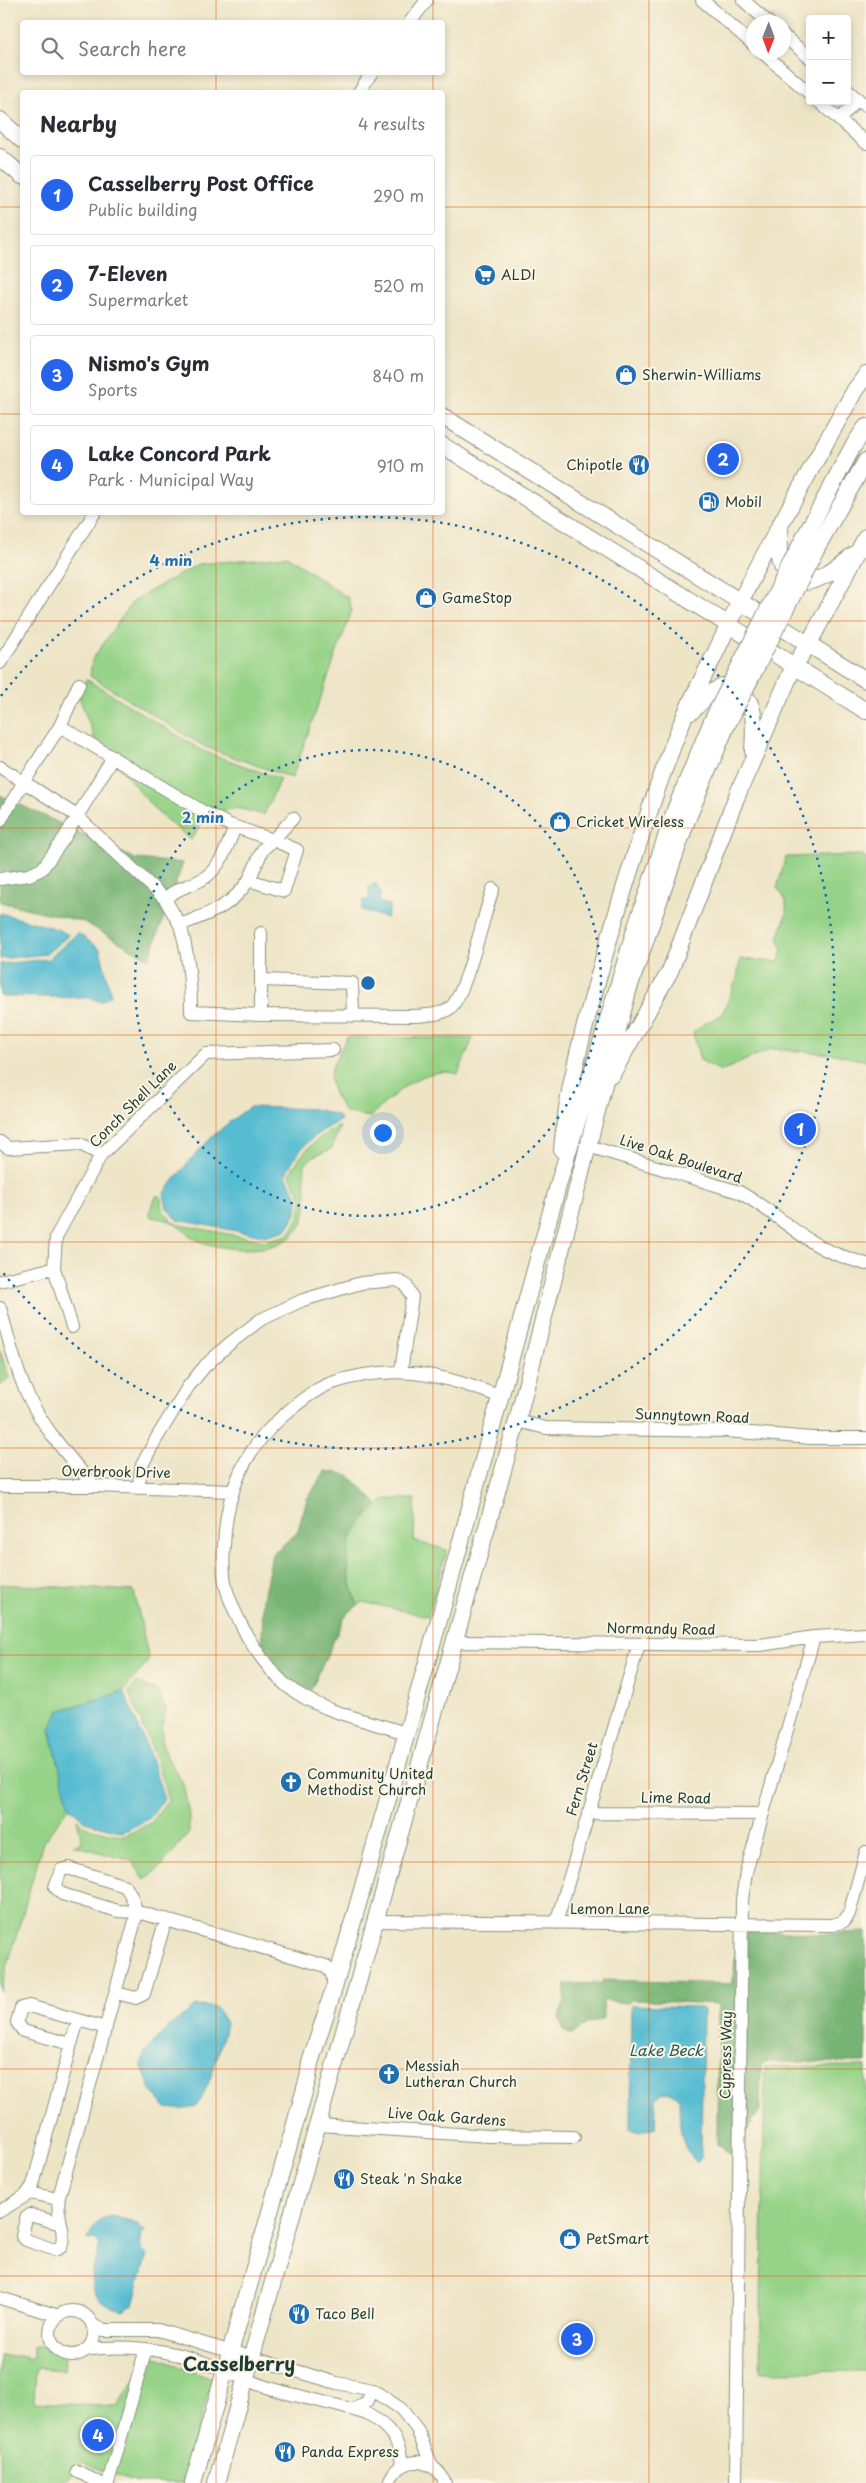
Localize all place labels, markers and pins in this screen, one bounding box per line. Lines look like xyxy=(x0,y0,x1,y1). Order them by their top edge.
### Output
supermarket icon: ALDI xyxy=(473,263,497,287)
place label: ALDI xyxy=(501,264,536,285)
shop icon: Sherwin-Williams xyxy=(614,363,638,387)
place label: Sherwin-Williams xyxy=(642,364,762,385)
pin: 2 xyxy=(707,440,739,478)
restaurant icon: Chipotle xyxy=(627,453,651,477)
place label: Chipotle xyxy=(566,454,623,475)
fuel station icon: Mobil xyxy=(697,490,721,514)
place label: Mobil xyxy=(725,491,762,512)
shop icon: GameStop xyxy=(414,586,438,610)
place label: GameStop xyxy=(442,587,512,608)
shop icon: Cricket Wireless xyxy=(548,810,572,834)
place label: Cricket Wireless xyxy=(576,811,684,832)
centre of rings xyxy=(359,974,377,992)
pin: 1 xyxy=(784,1110,816,1148)
place label: Community United Methodist Church xyxy=(307,1763,433,1800)
church icon: Community United Methodist Church xyxy=(279,1770,303,1794)
place label: Messiah Lutheran Church xyxy=(405,2055,517,2092)
church icon: Messiah Lutheran Church xyxy=(377,2062,401,2086)
restaurant icon: Steak 'n Shake xyxy=(332,2167,356,2191)
place label: Steak 'n Shake xyxy=(360,2168,462,2189)
shop icon: PetSmart xyxy=(558,2227,582,2251)
place label: PetSmart xyxy=(586,2228,650,2249)
restaurant icon: Taco Bell xyxy=(287,2302,311,2326)
place label: Taco Bell xyxy=(315,2303,375,2324)
pin: 3 xyxy=(561,2320,593,2358)
pin: 4 xyxy=(82,2416,114,2454)
restaurant icon: Panda Express xyxy=(273,2440,297,2464)
place label: Panda Express xyxy=(301,2441,399,2462)

